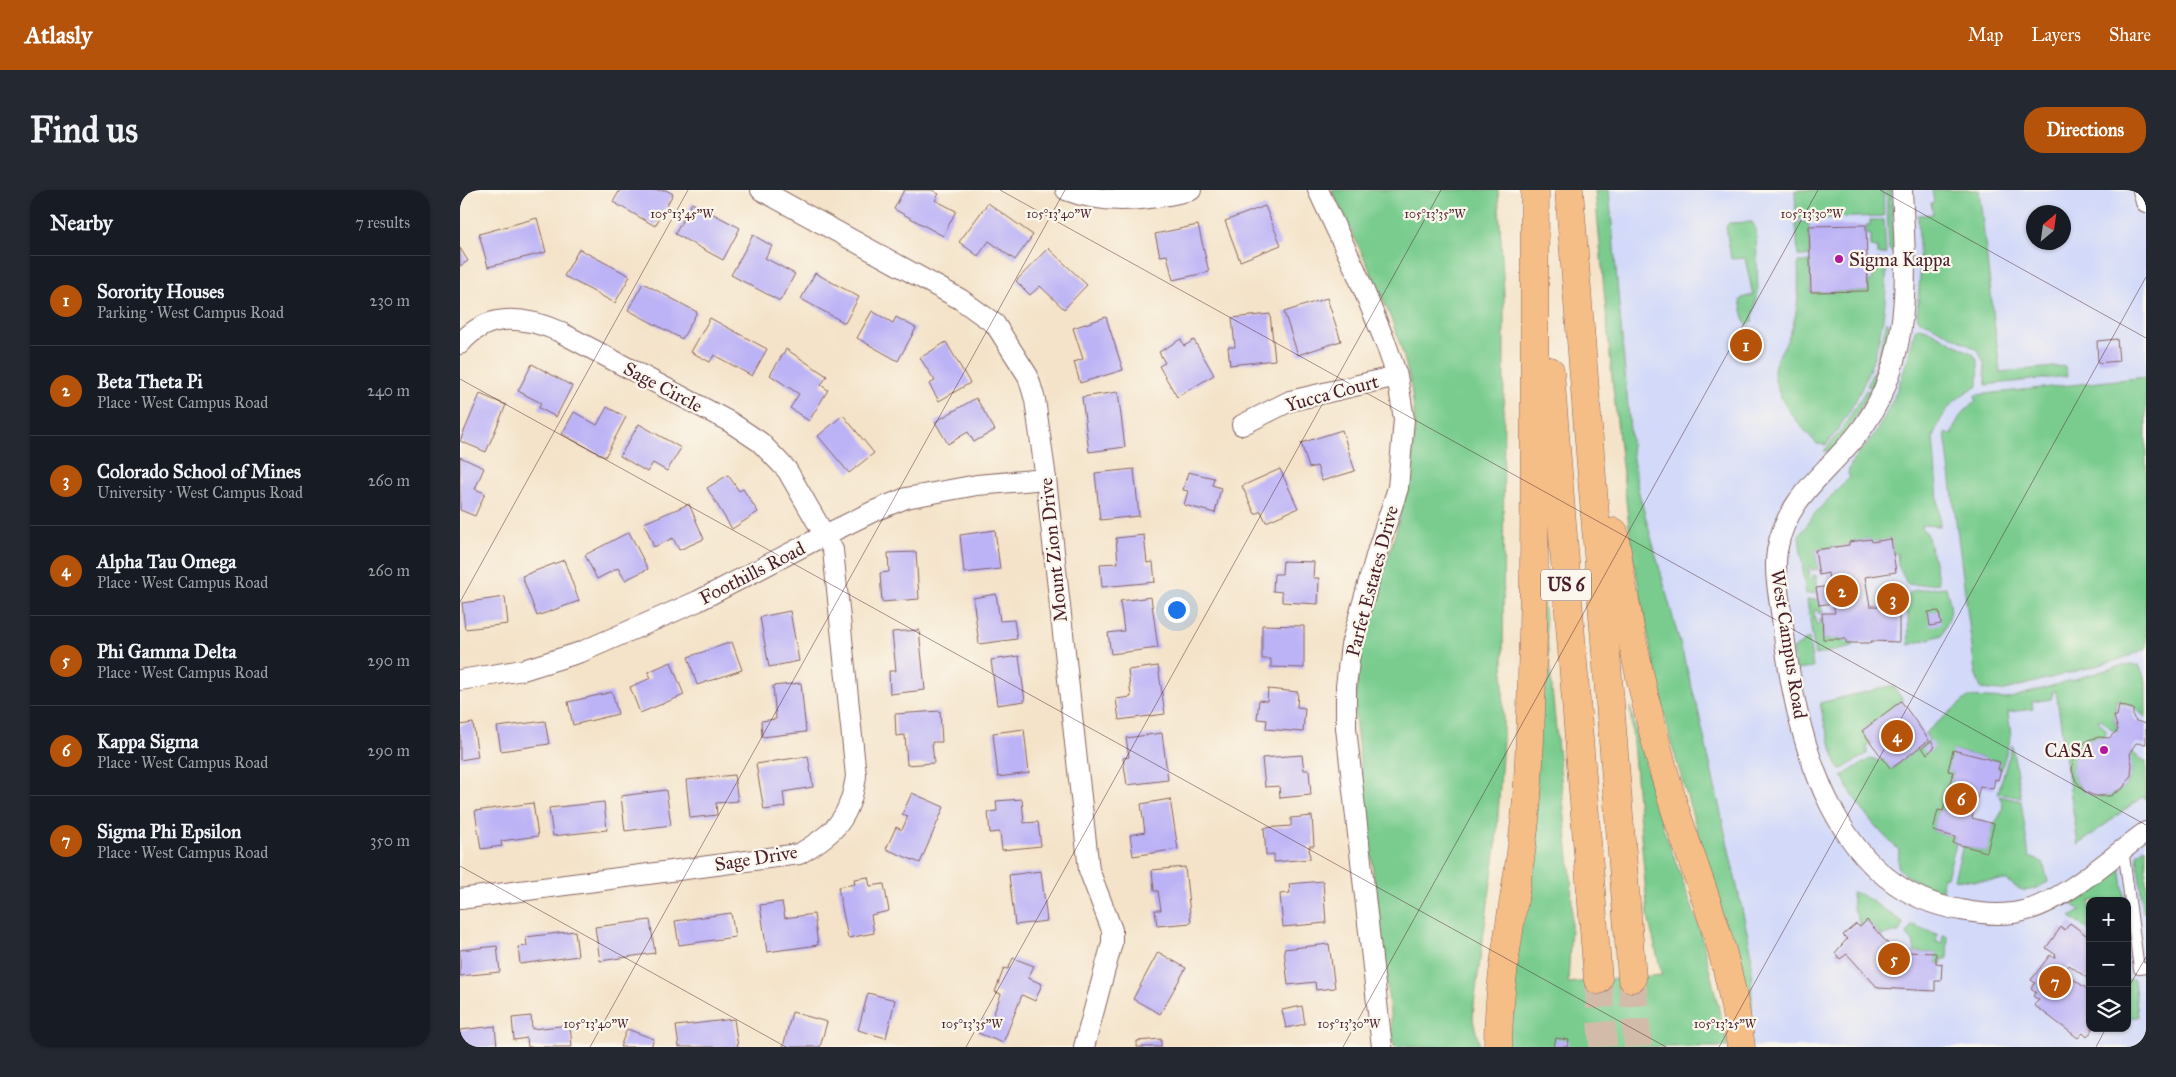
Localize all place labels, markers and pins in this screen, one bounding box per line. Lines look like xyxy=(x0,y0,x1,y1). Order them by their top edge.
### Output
place label: Sigma Kappa xyxy=(1849,248,1952,272)
marker: Sigma Kappa xyxy=(1833,253,1845,265)
pin: 1 xyxy=(1730,326,1762,364)
pin: 2 xyxy=(1826,572,1858,610)
pin: 3 xyxy=(1877,580,1909,618)
pin: 4 xyxy=(1881,717,1913,755)
place label: CASA xyxy=(2045,739,2094,762)
marker: CASA xyxy=(2098,744,2110,756)
pin: 6 xyxy=(1945,780,1977,818)
pin: 5 xyxy=(1878,940,1910,978)
pin: 7 xyxy=(2039,963,2071,1001)

